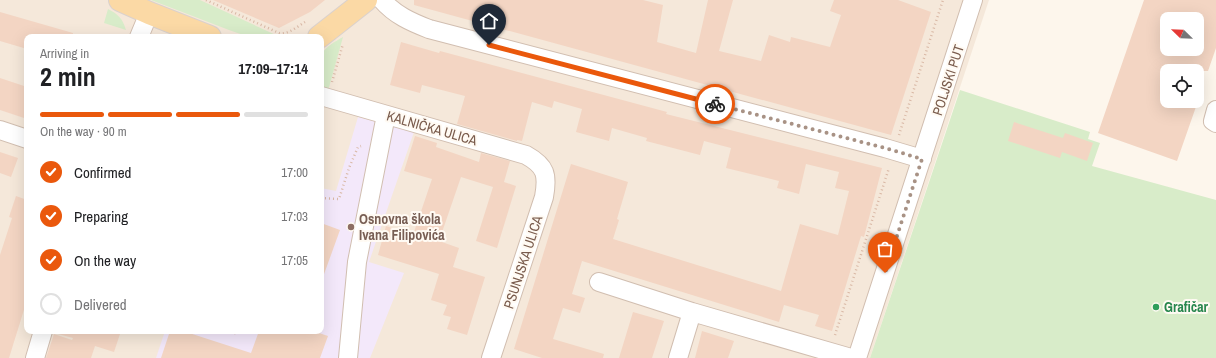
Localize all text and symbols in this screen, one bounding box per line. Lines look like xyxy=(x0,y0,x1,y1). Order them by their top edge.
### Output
pin xyxy=(472,4,506,45)
icon: home xyxy=(478,10,500,32)
north arrow xyxy=(1160,12,1204,56)
map controls xyxy=(1160,12,1204,108)
street label: POLJSKI PUT xyxy=(928,42,968,118)
text: Arriving in xyxy=(40,45,89,62)
text: 17:09–17:14 xyxy=(238,58,308,79)
text: 2 min xyxy=(40,59,96,94)
button: locate xyxy=(1160,64,1204,108)
courier xyxy=(695,84,735,124)
icon: bike xyxy=(704,93,726,115)
street label: KALNIČKA ULICA xyxy=(385,107,480,150)
text: On the way · 90 m xyxy=(40,123,127,140)
icon: check xyxy=(40,161,62,183)
text: Confirmed xyxy=(74,162,131,183)
text: 17:00 xyxy=(281,164,308,181)
icon: check xyxy=(40,205,62,227)
text: Preparing xyxy=(74,206,128,227)
text: 17:03 xyxy=(281,208,308,225)
place label: Osnovna škola Ivana Filipovića xyxy=(359,210,445,244)
street label: PSUNJSKA ULICA xyxy=(499,213,547,311)
marker: Osnovna škola Ivana Filipovića xyxy=(346,222,356,232)
pin xyxy=(868,232,902,273)
icon: bag xyxy=(874,238,896,260)
icon: check xyxy=(40,249,62,271)
text: On the way xyxy=(74,250,136,271)
text: 17:05 xyxy=(281,252,308,269)
text: Delivered xyxy=(74,294,127,315)
place label: Grafičar xyxy=(1164,298,1209,316)
marker: Grafičar xyxy=(1151,302,1161,312)

